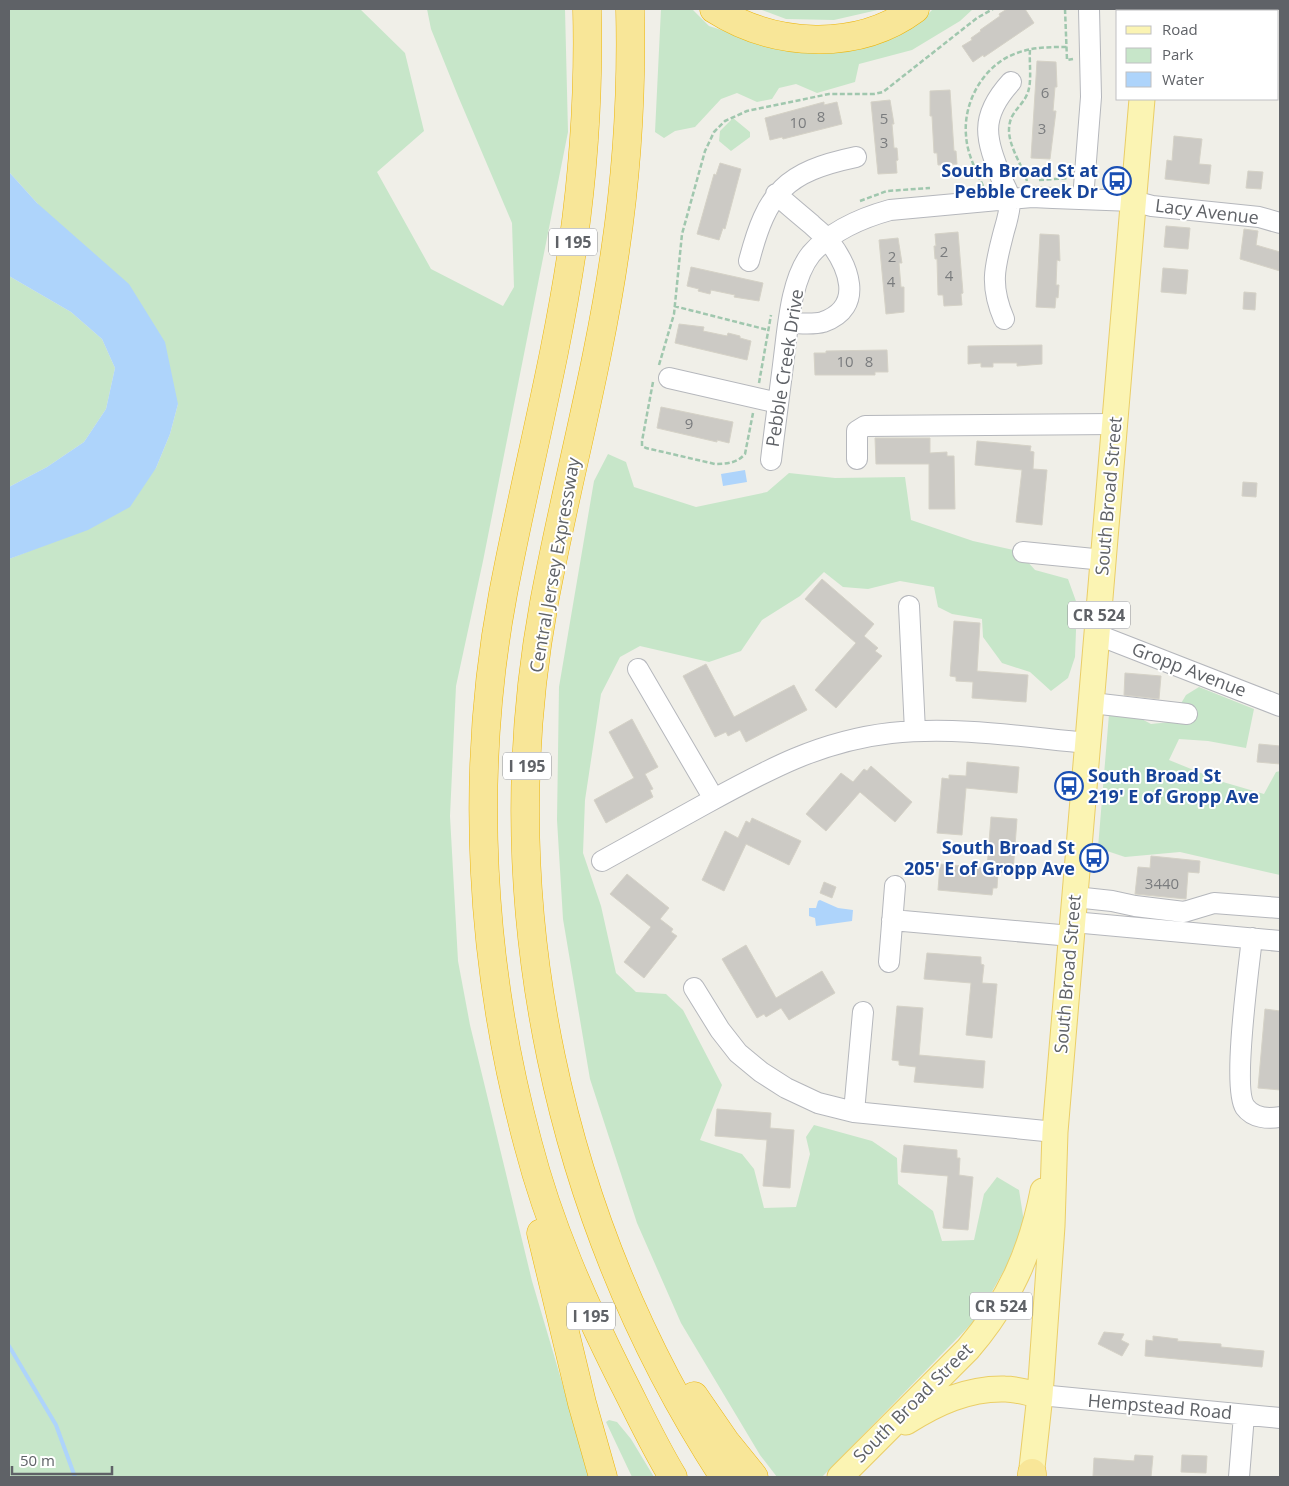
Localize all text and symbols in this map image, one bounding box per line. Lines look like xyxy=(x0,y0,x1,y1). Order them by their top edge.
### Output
legend xyxy=(1116,10,1279,100)
text: Road xyxy=(1162,19,1198,39)
text: Park xyxy=(1162,44,1193,64)
text: Water xyxy=(1162,69,1204,89)
house number: 6 xyxy=(1041,82,1049,102)
house number: 8 xyxy=(817,106,825,126)
house number: 5 xyxy=(880,108,888,128)
house number: 10 xyxy=(789,112,807,132)
house number: 3 xyxy=(1038,118,1046,138)
house number: 3 xyxy=(880,132,888,152)
place label: South Broad St at Pebble Creek Dr xyxy=(941,158,1098,203)
bus stop icon: South Broad St at Pebble Creek Dr xyxy=(1102,166,1132,196)
street label: Lacy Avenue xyxy=(1154,193,1260,229)
road number: I 195 xyxy=(549,228,597,256)
house number: 2 xyxy=(940,241,948,261)
house number: 2 xyxy=(888,246,896,266)
house number: 4 xyxy=(945,265,954,285)
house number: 4 xyxy=(887,271,896,291)
street label: Pebble Creek Drive xyxy=(760,287,808,448)
house number: 10 xyxy=(836,351,854,371)
house number: 8 xyxy=(865,351,873,371)
house number: 9 xyxy=(685,413,693,433)
street label: South Broad Street xyxy=(1089,415,1127,576)
street label: Central Jersey Expressway xyxy=(523,454,585,674)
road number: CR 524 xyxy=(1068,602,1130,628)
street label: Gropp Avenue xyxy=(1129,636,1250,702)
road number: I 195 xyxy=(503,752,551,779)
place label: South Broad St 219' E of Gropp Ave xyxy=(1088,763,1259,808)
bus stop icon: South Broad St 219' E of Gropp Ave xyxy=(1054,771,1084,801)
place label: South Broad St 205' E of Gropp Ave xyxy=(904,835,1075,880)
bus stop icon: South Broad St 205' E of Gropp Ave xyxy=(1079,843,1109,873)
house number: 3440 xyxy=(1145,873,1179,893)
street label: South Broad Street xyxy=(1048,893,1086,1054)
road number: CR 524 xyxy=(970,1292,1032,1320)
road number: I 195 xyxy=(567,1302,615,1330)
street label: South Broad Street xyxy=(847,1337,977,1467)
street label: Hempstead Road xyxy=(1087,1388,1233,1424)
scale bar xyxy=(12,1444,112,1476)
text: 50 m xyxy=(20,1450,55,1470)

